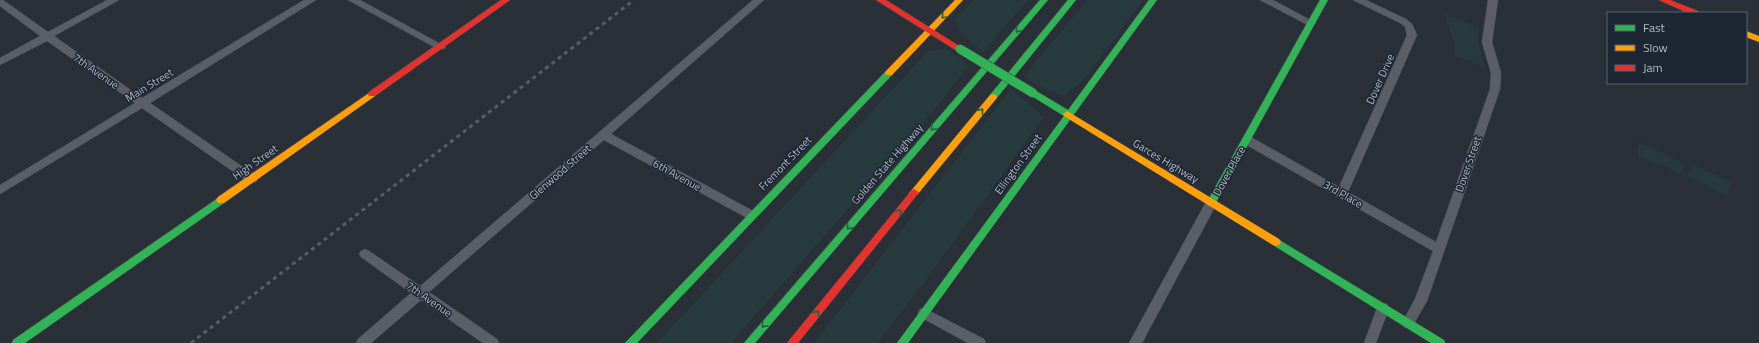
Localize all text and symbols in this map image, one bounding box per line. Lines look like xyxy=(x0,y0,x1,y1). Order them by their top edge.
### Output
one-way arrow xyxy=(941,11,949,19)
legend xyxy=(1607,12,1747,84)
text: Fast xyxy=(1643,18,1666,37)
one-way arrow xyxy=(1016,25,1023,32)
text: Slow xyxy=(1643,38,1668,57)
street label: 7th Avenue xyxy=(70,49,123,93)
street label: Dover Drive xyxy=(1362,51,1398,107)
text: Jam xyxy=(1643,58,1663,77)
street label: Main Street xyxy=(122,64,176,106)
one-way arrow xyxy=(977,109,984,116)
street label: Golden State Highway xyxy=(847,120,927,208)
one-way arrow xyxy=(931,124,938,131)
street label: Ellington Street xyxy=(991,130,1046,198)
street label: Fremont Street xyxy=(755,132,815,194)
street label: Dover Street xyxy=(1451,134,1485,194)
street label: Garces Highway xyxy=(1130,135,1203,187)
street label: High Street xyxy=(229,140,281,184)
street label: Glenwood Street xyxy=(526,141,595,203)
street label: Dover Place xyxy=(1209,143,1249,199)
street label: 6th Avenue xyxy=(650,155,704,195)
street label: 3rd Place xyxy=(1320,176,1366,212)
one-way arrow xyxy=(895,209,902,217)
one-way arrow xyxy=(846,222,853,230)
street label: 7th Avenue xyxy=(403,277,456,321)
one-way arrow xyxy=(812,310,819,317)
one-way arrow xyxy=(762,321,769,328)

